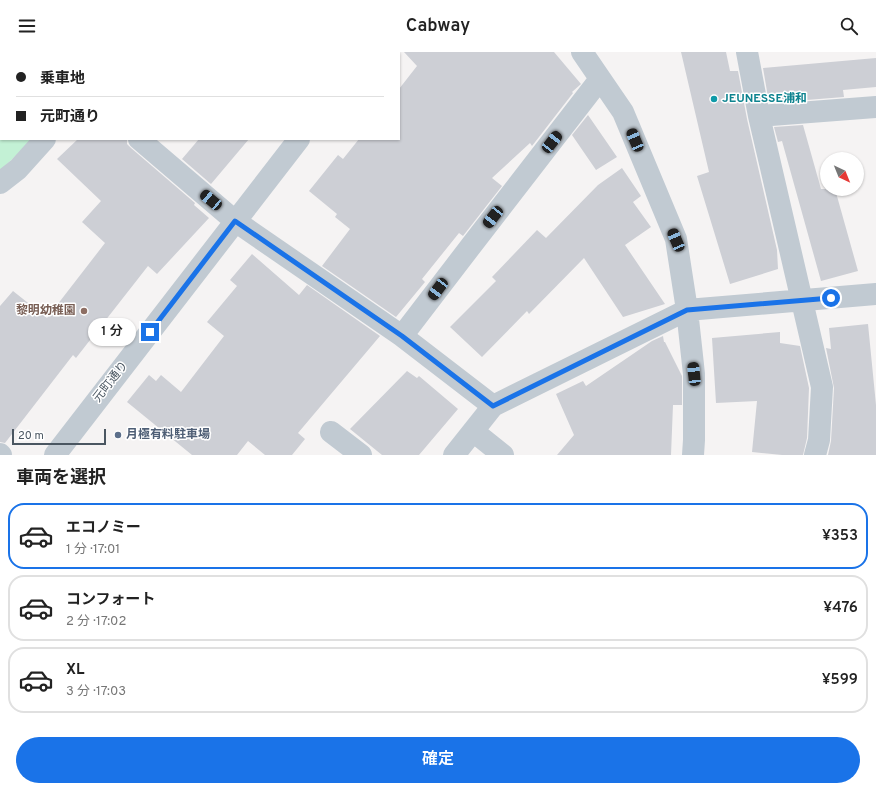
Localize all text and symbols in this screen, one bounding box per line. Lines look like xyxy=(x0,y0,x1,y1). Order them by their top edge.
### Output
icon: menu xyxy=(16,15,38,37)
text: Cabway xyxy=(406,15,470,38)
icon: search xyxy=(838,15,860,37)
text: 乗車地 xyxy=(40,70,85,89)
place label: JEUNESSE浦和 xyxy=(722,91,807,107)
marker: JEUNESSE浦和 xyxy=(709,94,719,104)
text: 元町通り xyxy=(40,108,100,127)
car xyxy=(625,127,645,153)
car xyxy=(540,129,564,155)
north arrow xyxy=(820,152,864,196)
map controls xyxy=(820,152,864,196)
car xyxy=(198,188,224,212)
car xyxy=(481,204,505,230)
car xyxy=(666,227,686,253)
car xyxy=(426,276,450,302)
route start xyxy=(822,289,840,307)
place label: 黎明幼稚園 xyxy=(16,303,76,319)
marker: 黎明幼稚園 xyxy=(79,306,89,316)
callout: 1 分 xyxy=(88,318,136,346)
route end xyxy=(141,323,159,341)
text: 1 分 xyxy=(101,324,123,340)
street label: 元町通り xyxy=(90,358,132,406)
car xyxy=(687,361,701,387)
scale bar xyxy=(12,427,106,446)
place label: 月極有料駐車場 xyxy=(126,427,210,443)
text: 20 m xyxy=(18,429,44,443)
marker: 月極有料駐車場 xyxy=(113,430,123,440)
text: 車両を選択 xyxy=(16,467,106,490)
icon: car xyxy=(18,518,54,554)
text: エコノミー xyxy=(66,519,141,538)
text: ¥353 xyxy=(822,527,858,546)
text: 1 分 · 17:01 xyxy=(66,542,120,558)
icon: car xyxy=(18,590,54,626)
text: コンフォート xyxy=(66,591,156,610)
text: ¥476 xyxy=(823,599,858,618)
text: 2 分 · 17:02 xyxy=(66,614,126,630)
text: XL xyxy=(66,661,84,680)
icon: car xyxy=(18,662,54,698)
text: ¥599 xyxy=(822,671,858,690)
text: 3 分 · 17:03 xyxy=(66,684,126,700)
button: 確定 xyxy=(16,737,860,783)

